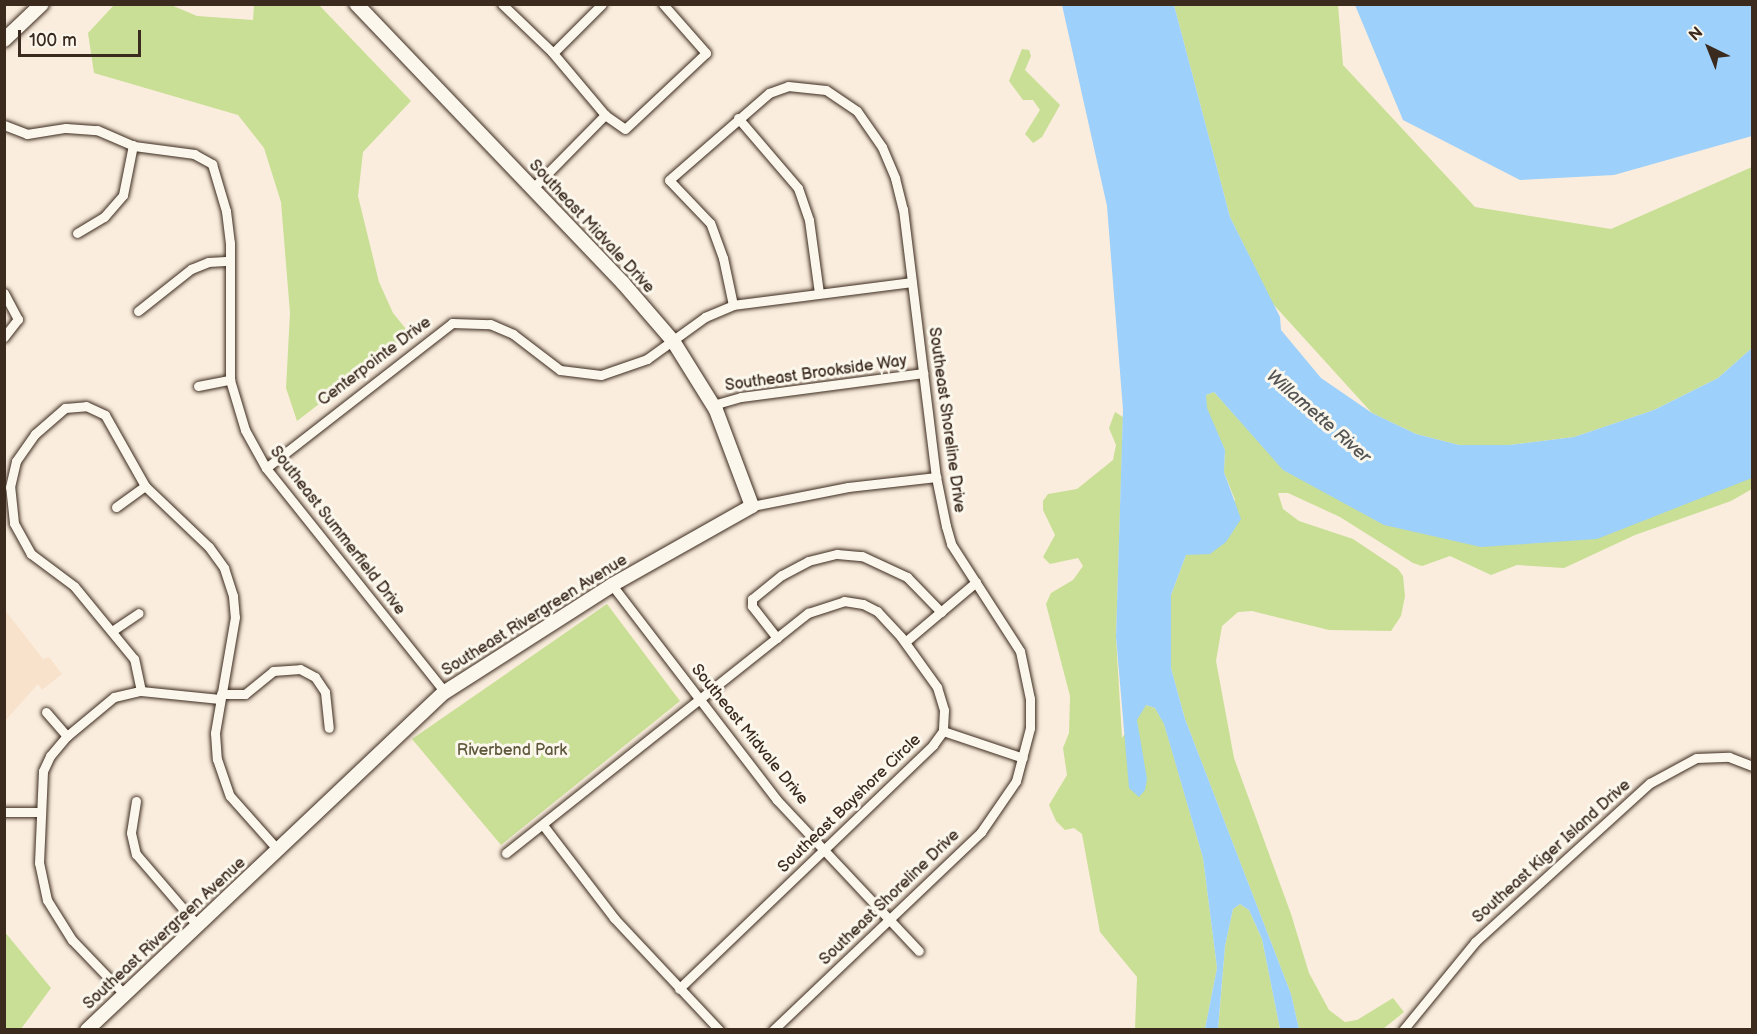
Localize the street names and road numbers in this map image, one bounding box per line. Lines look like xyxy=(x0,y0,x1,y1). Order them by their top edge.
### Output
street label: Southeast Midvale Drive xyxy=(524,156,658,298)
street label: Centerpointe Drive xyxy=(315,313,435,411)
street label: Southeast Shoreline Drive xyxy=(923,326,969,514)
street label: Southeast Brookside Way xyxy=(724,352,908,396)
street label: Southeast Summerfield Drive xyxy=(265,443,409,619)
street label: Southeast Rivergreen Avenue xyxy=(439,551,631,681)
street label: Southeast Midvale Drive xyxy=(686,661,812,809)
street label: Southeast Bayshore Circle xyxy=(775,731,925,877)
street label: Southeast Kiger Island Drive xyxy=(1469,776,1635,928)
street label: Southeast Shoreline Drive xyxy=(816,826,964,970)
street label: Southeast Rivergreen Avenue xyxy=(80,854,250,1014)

